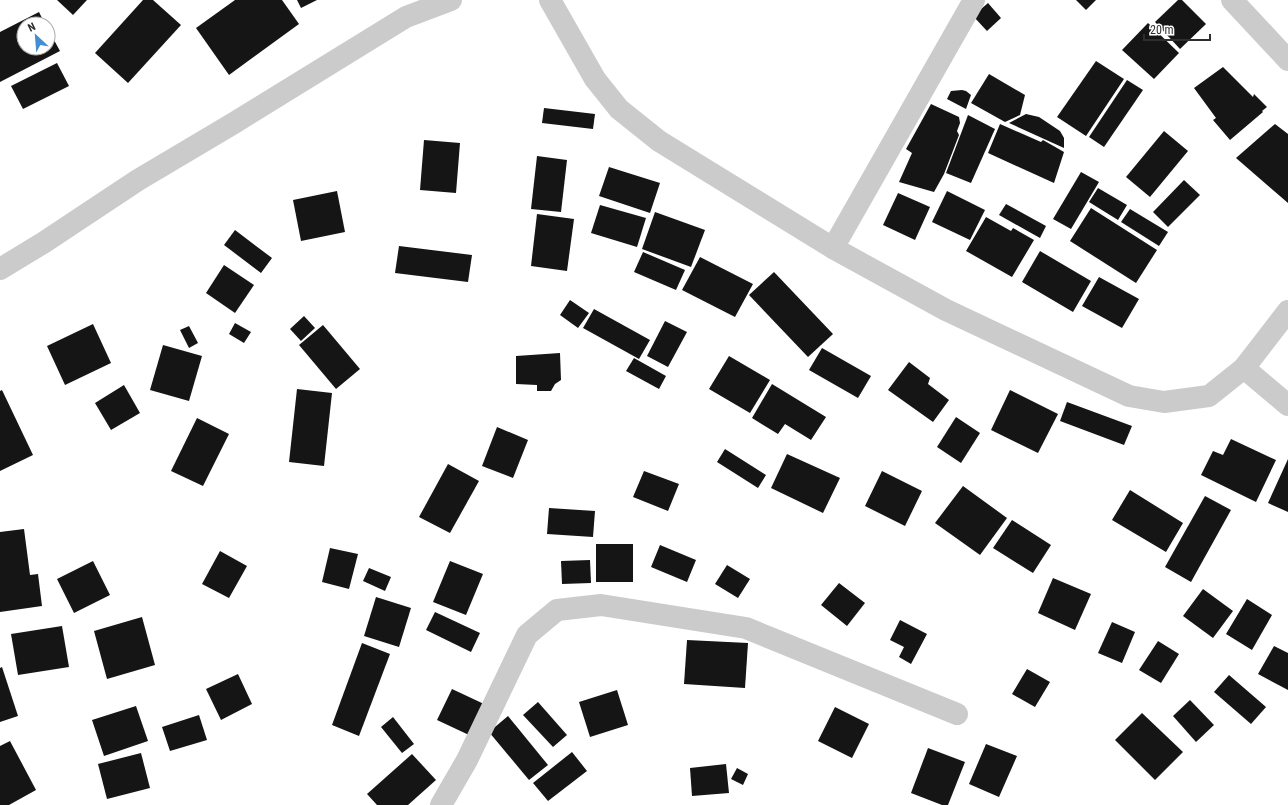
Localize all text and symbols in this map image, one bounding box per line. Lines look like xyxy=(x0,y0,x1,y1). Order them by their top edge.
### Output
north arrow xyxy=(16,16,56,56)
scale bar xyxy=(1144,16,1210,42)
text: N xyxy=(26,20,38,35)
text: 20 m xyxy=(1150,23,1174,37)

